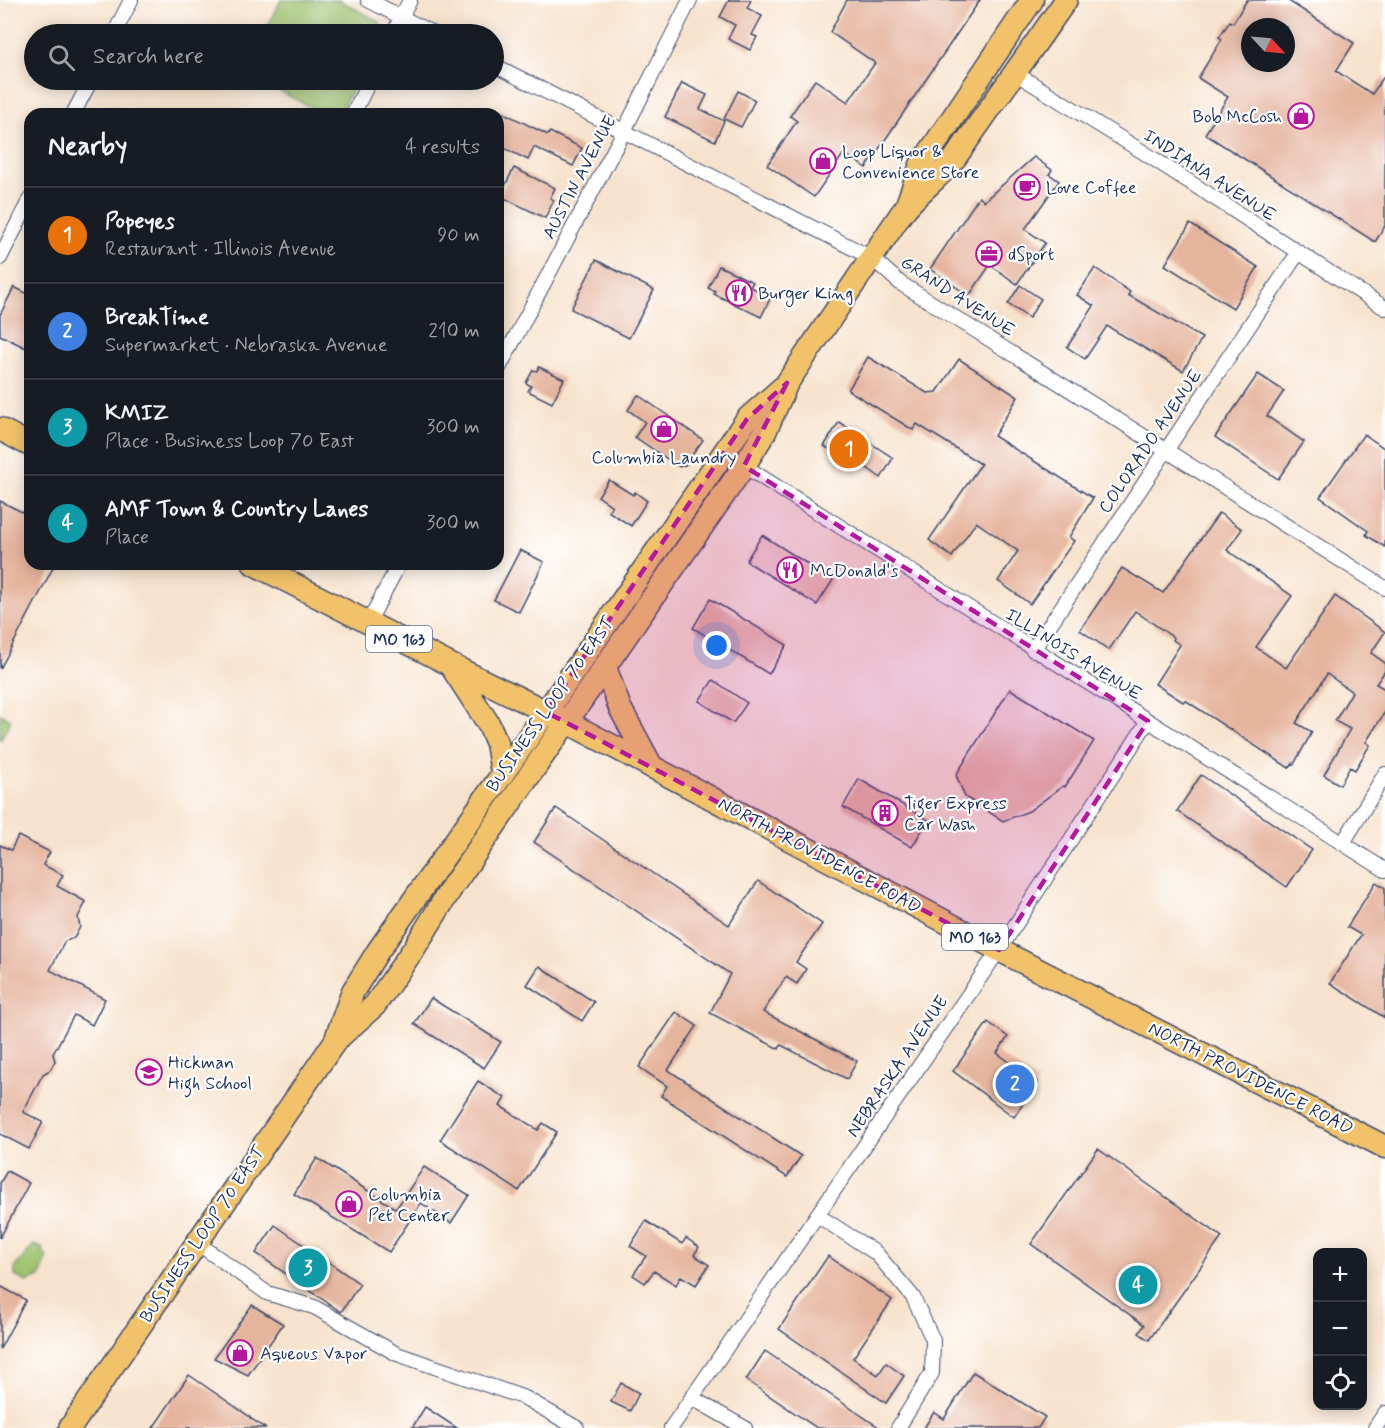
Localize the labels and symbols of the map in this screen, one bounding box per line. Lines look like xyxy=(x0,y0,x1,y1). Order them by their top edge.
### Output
north arrow xyxy=(1241,18,1295,72)
shop icon: Bob McCosh xyxy=(1286,101,1316,131)
place label: Bob McCosh xyxy=(1193,105,1282,129)
street label: AUSTIN AVENUE xyxy=(537,111,623,244)
street label: INDIANA AVENUE xyxy=(1139,124,1280,228)
place label: Loop Liquor & Convenience Store xyxy=(842,140,980,185)
shop icon: Loop Liquor & Convenience Store xyxy=(808,146,838,176)
cafe icon: Love Coffee xyxy=(1012,172,1042,202)
place label: Love Coffee xyxy=(1046,176,1137,200)
office icon: dSport xyxy=(974,239,1004,269)
place label: dSport xyxy=(1008,243,1055,267)
street label: GRAND AVENUE xyxy=(896,251,1019,343)
restaurant icon: Burger King xyxy=(724,278,754,308)
place label: Burger King xyxy=(758,282,853,307)
street label: COLORADO AVENUE xyxy=(1093,364,1208,519)
shop icon: Columbia Laundry xyxy=(649,414,679,444)
pin: 1 xyxy=(830,426,868,472)
place label: Columbia Laundry xyxy=(591,446,737,470)
restaurant icon: McDonald's xyxy=(775,555,805,585)
place label: McDonald's xyxy=(810,559,898,583)
street label: ILLINOIS AVENUE xyxy=(1001,603,1146,707)
street label: BUSINESS LOOP 70 EAST xyxy=(481,612,621,797)
road number: MO 163 xyxy=(366,626,432,652)
your location xyxy=(702,631,731,660)
street label: NORTH PROVIDENCE ROAD xyxy=(714,792,925,920)
place label: Tiger Express Car Wash xyxy=(904,792,1007,837)
building icon: Tiger Express Car Wash xyxy=(870,798,900,828)
road number: MO 163 xyxy=(942,924,1008,950)
street label: NEBRASKA AVENUE xyxy=(841,991,954,1142)
street label: NORTH PROVIDENCE ROAD xyxy=(1144,1017,1357,1141)
place label: Hickman High School xyxy=(168,1051,252,1098)
school or university icon: Hickman High School xyxy=(134,1057,164,1087)
pin: 2 xyxy=(996,1062,1034,1106)
street label: BUSINESS LOOP 70 EAST xyxy=(135,1141,272,1328)
place label: Columbia Pet Center xyxy=(368,1183,450,1228)
shop icon: Columbia Pet Center xyxy=(334,1189,364,1219)
pin: 3 xyxy=(288,1246,328,1290)
pin: 4 xyxy=(1118,1262,1158,1308)
shop icon: Aqueous Vapor xyxy=(225,1338,255,1368)
place label: Aqueous Vapor xyxy=(260,1342,368,1366)

